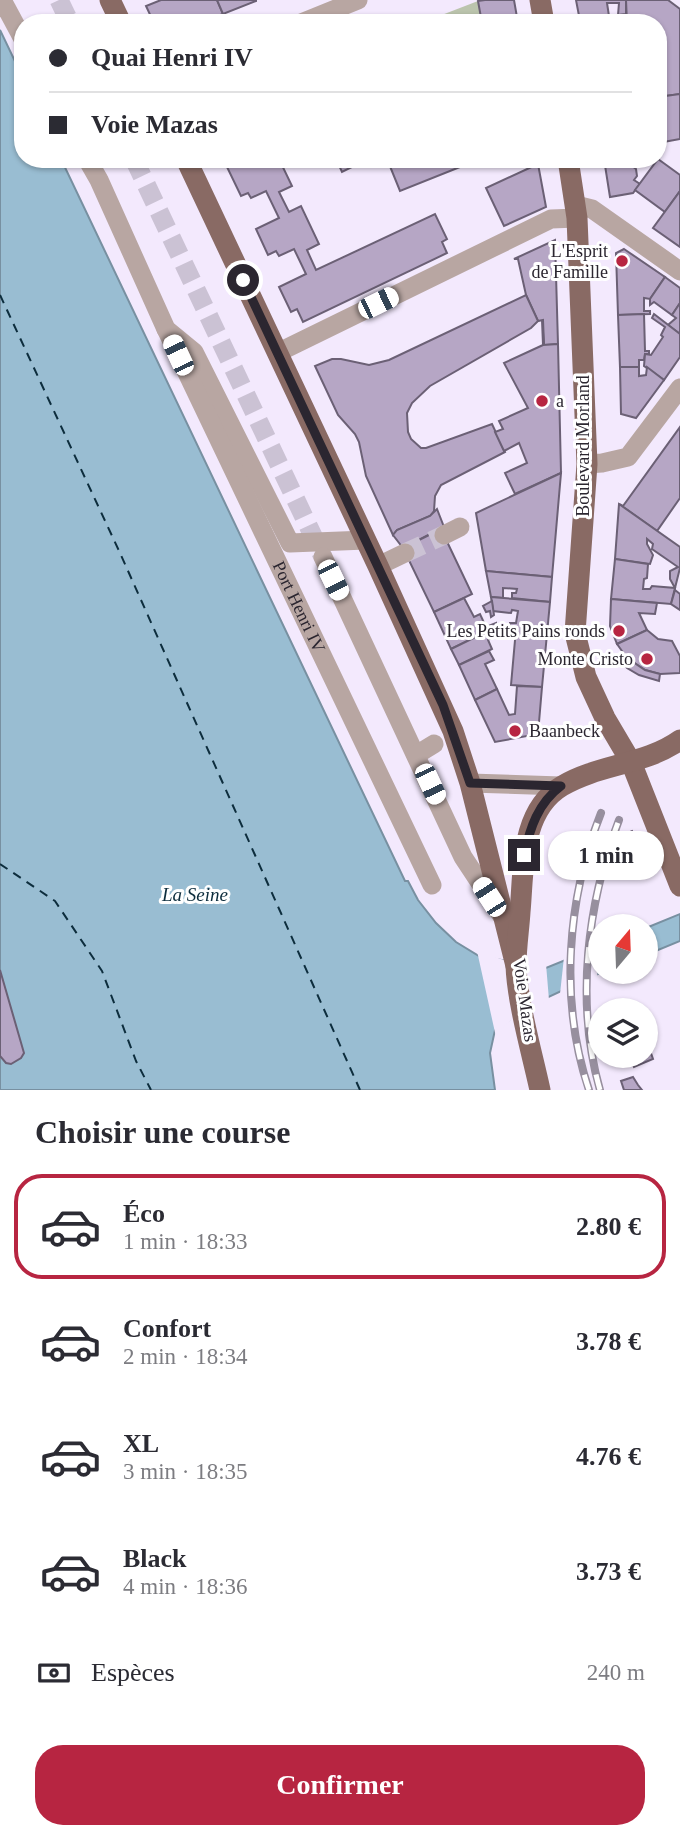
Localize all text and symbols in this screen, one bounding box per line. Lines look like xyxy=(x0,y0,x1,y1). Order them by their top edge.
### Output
text: Quai Henri IV xyxy=(91,43,253,72)
text: Voie Mazas xyxy=(91,110,218,139)
place label: L'Esprit de Famille xyxy=(532,241,608,282)
marker: L'Esprit de Famille xyxy=(614,253,630,269)
route start xyxy=(227,264,259,296)
car xyxy=(355,284,402,322)
car xyxy=(160,332,197,378)
street label: Boulevard Morland xyxy=(573,375,593,517)
place label: a xyxy=(556,391,564,411)
marker: a xyxy=(534,393,550,409)
car xyxy=(315,557,352,603)
street label: Port Henri IV xyxy=(269,558,329,656)
place label: Les Petits Pains ronds xyxy=(446,621,605,641)
marker: Les Petits Pains ronds xyxy=(611,623,627,639)
place label: Monte Cristo xyxy=(537,649,633,669)
marker: Monte Cristo xyxy=(639,651,655,667)
place label: Baanbeck xyxy=(529,721,600,741)
marker: Baanbeck xyxy=(507,723,523,739)
car xyxy=(412,761,449,807)
callout: 1 min xyxy=(548,830,664,880)
route end xyxy=(508,839,540,871)
text: 1 min xyxy=(578,843,634,868)
car xyxy=(469,874,510,920)
water label: La Seine xyxy=(161,884,228,905)
north arrow xyxy=(588,914,658,984)
map controls xyxy=(588,914,658,1068)
street label: Voie Mazas xyxy=(509,957,541,1043)
button: layers xyxy=(588,998,658,1068)
text: Choisir une course xyxy=(35,1114,290,1150)
icon: car xyxy=(39,1195,102,1258)
text: Éco xyxy=(123,1199,165,1228)
text: 2.80 € xyxy=(576,1212,641,1241)
text: 1 min · 18:33 xyxy=(123,1229,248,1254)
icon: car xyxy=(39,1310,102,1373)
text: Confort xyxy=(123,1314,211,1343)
text: 3.78 € xyxy=(576,1327,641,1356)
text: 2 min · 18:34 xyxy=(123,1344,248,1369)
icon: car xyxy=(39,1425,102,1488)
text: XL xyxy=(123,1429,159,1458)
text: 4.76 € xyxy=(576,1442,641,1471)
text: 3 min · 18:35 xyxy=(123,1459,248,1484)
icon: car xyxy=(39,1540,102,1603)
text: Black xyxy=(123,1544,187,1573)
text: 3.73 € xyxy=(576,1557,641,1586)
text: 4 min · 18:36 xyxy=(123,1574,248,1599)
icon: cash xyxy=(35,1654,73,1692)
text: Espèces xyxy=(91,1658,175,1687)
text: 240 m xyxy=(587,1660,645,1685)
button: Confirmer xyxy=(35,1745,645,1825)

